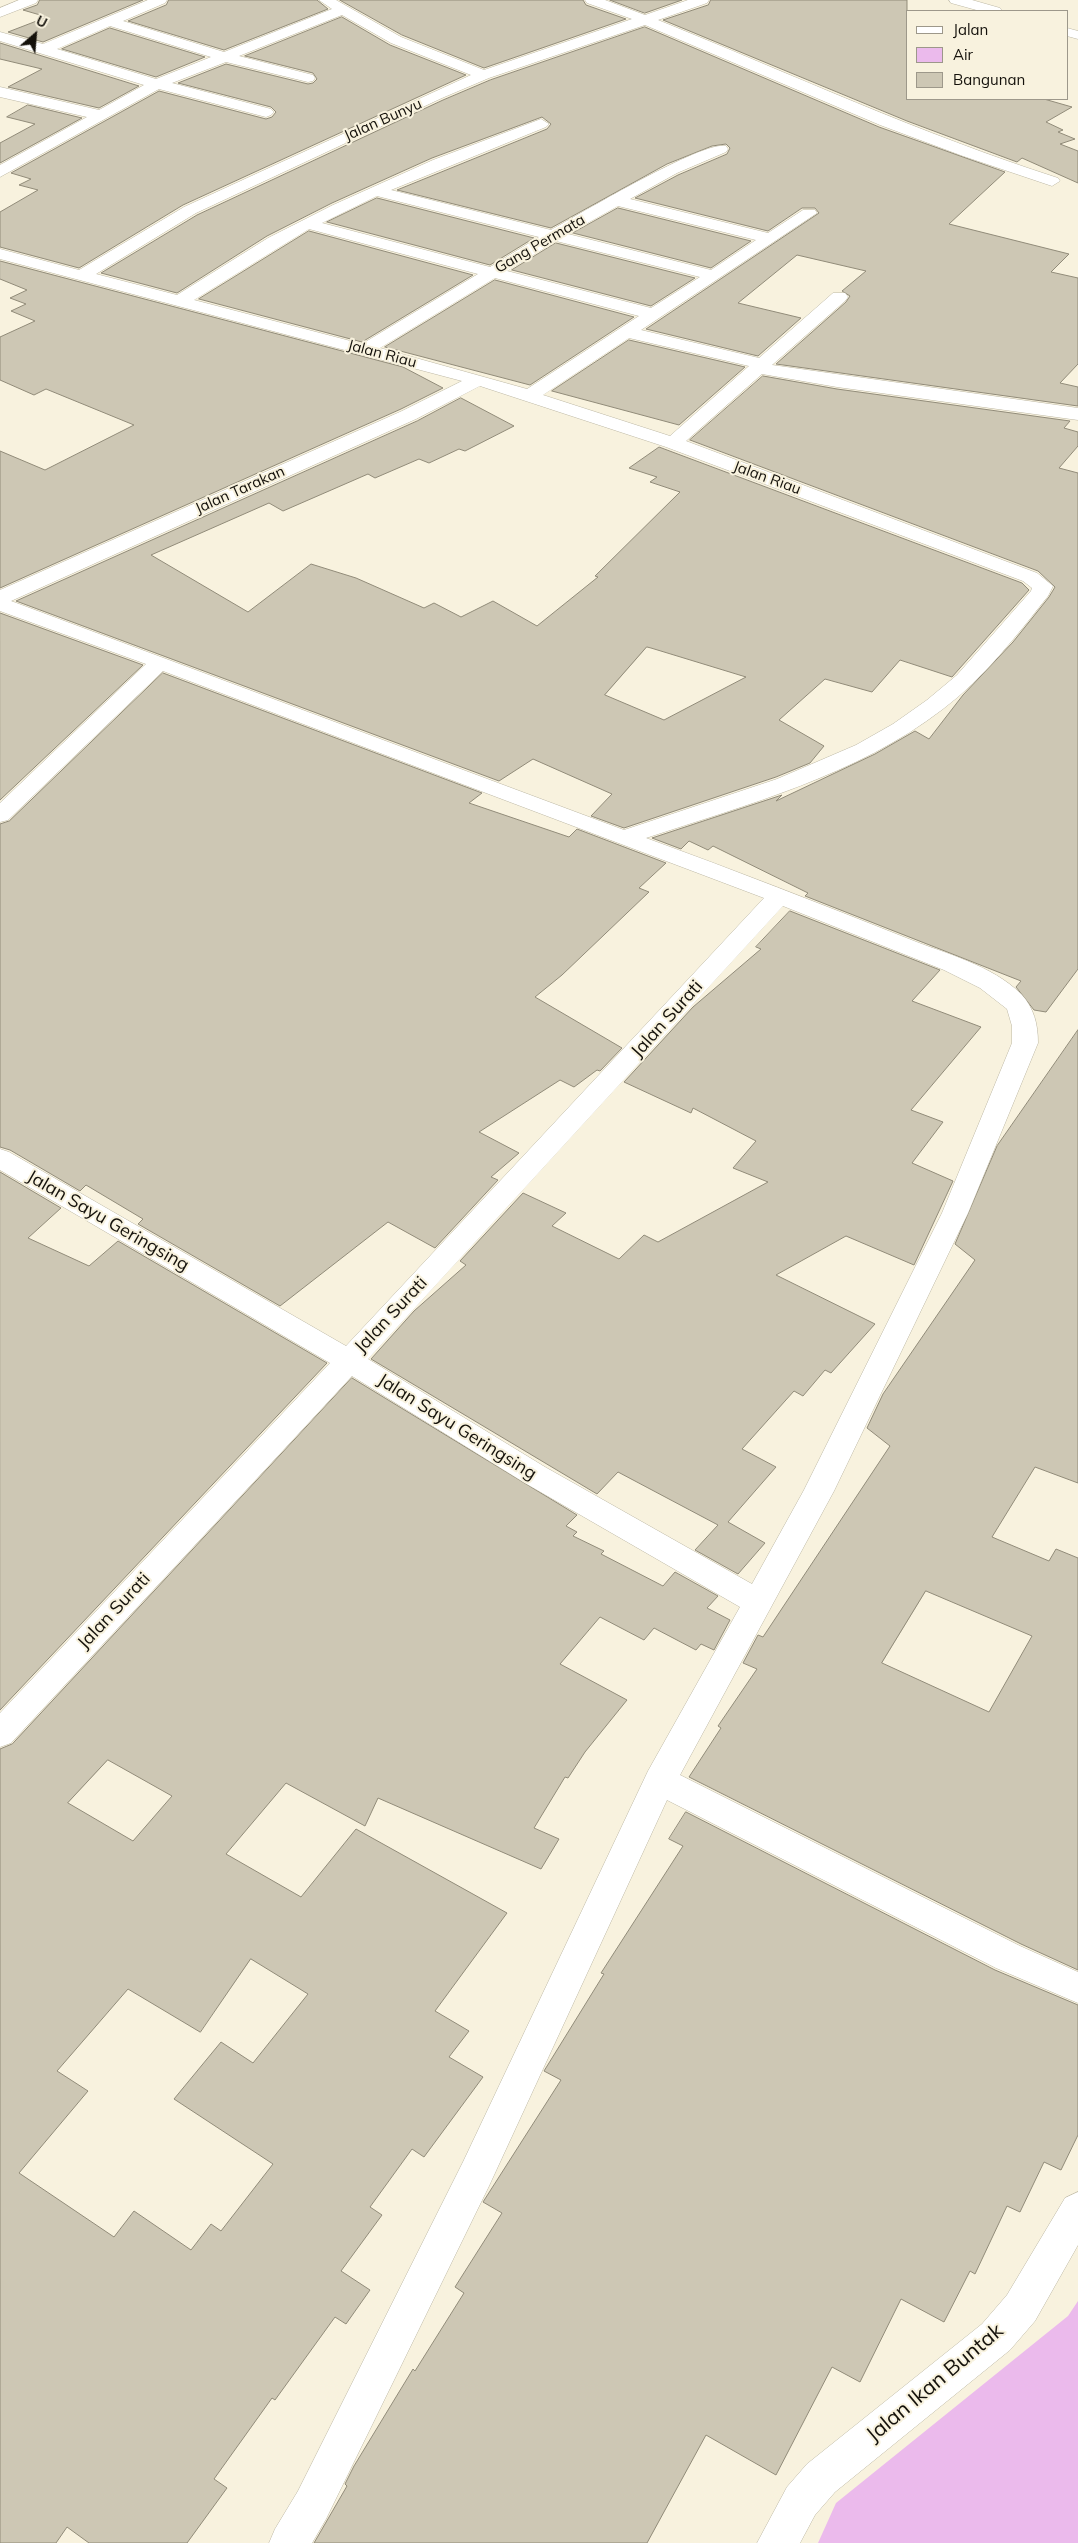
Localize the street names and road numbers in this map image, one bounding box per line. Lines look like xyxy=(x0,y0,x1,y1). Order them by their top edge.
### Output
street label: Jalan Bunyu xyxy=(341,95,425,145)
street label: Gang Permata xyxy=(492,211,588,277)
street label: Jalan Riau xyxy=(345,336,419,372)
street label: Jalan Riau xyxy=(731,457,803,499)
street label: Jalan Tarakan xyxy=(193,462,287,518)
street label: Jalan Surati xyxy=(627,976,707,1062)
street label: Jalan Sayu Geringsing xyxy=(23,1166,193,1276)
street label: Jalan Surati xyxy=(350,1272,432,1358)
street label: Jalan Sayu Geringsing xyxy=(374,1369,540,1485)
street label: Jalan Surati xyxy=(73,1568,155,1654)
street label: Jalan Ikan Buntak xyxy=(861,2318,1009,2448)

